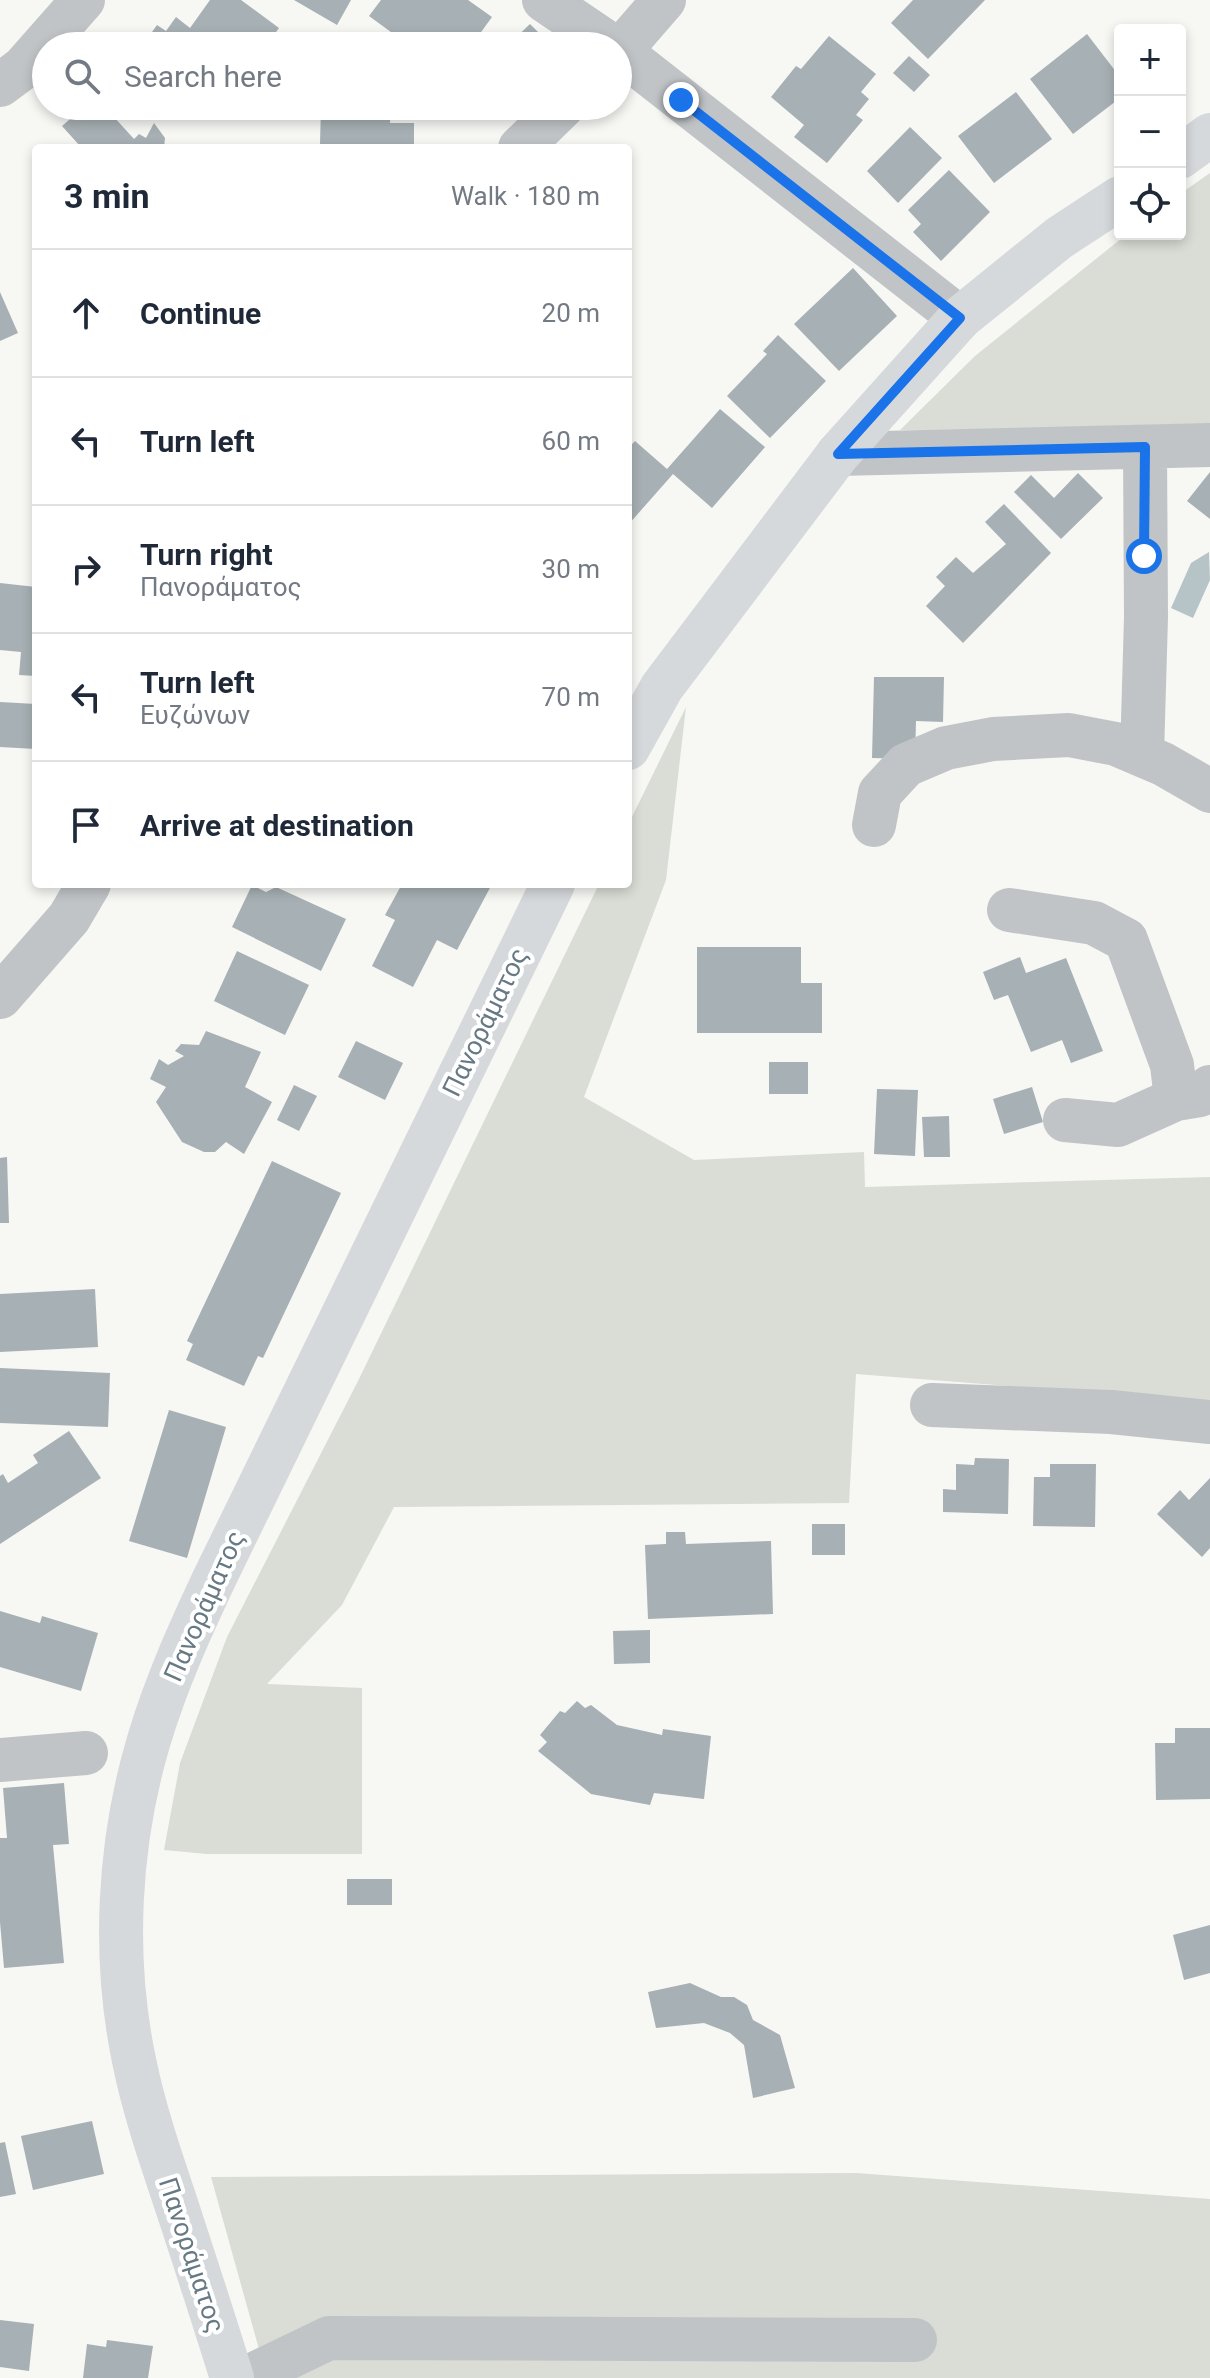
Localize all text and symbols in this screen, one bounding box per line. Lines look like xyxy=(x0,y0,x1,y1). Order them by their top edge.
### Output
map controls xyxy=(1114,24,1186,240)
button: + xyxy=(1114,24,1186,96)
search box xyxy=(32,32,632,120)
icon: search xyxy=(60,54,104,98)
text: Search here xyxy=(124,59,282,94)
route end xyxy=(663,82,699,118)
button: − xyxy=(1114,96,1186,168)
button: locate xyxy=(1114,168,1186,240)
text: 3 min xyxy=(64,176,149,216)
text: Walk · 180 m xyxy=(451,181,600,211)
icon: ahead xyxy=(64,291,108,335)
text: Continue xyxy=(140,296,261,331)
text: 20 m xyxy=(542,298,600,328)
icon: left xyxy=(64,419,108,463)
text: Turn left xyxy=(140,424,255,459)
text: 60 m xyxy=(542,426,600,456)
text: Turn right xyxy=(140,537,273,572)
route start xyxy=(1126,538,1162,574)
icon: right xyxy=(64,547,108,591)
text: 30 m xyxy=(542,554,600,584)
text: Πανοράματος xyxy=(140,572,301,602)
text: Turn left xyxy=(140,665,255,700)
icon: left xyxy=(64,675,108,719)
text: 70 m xyxy=(542,682,600,712)
text: Ευζώνων xyxy=(140,700,250,730)
icon: arrive xyxy=(64,803,108,847)
text: Arrive at destination xyxy=(140,808,414,843)
street label: Πανοράματος xyxy=(436,943,534,1101)
street label: Πανοράματος xyxy=(157,1526,251,1686)
street label: Πανοράματος xyxy=(153,2174,231,2336)

